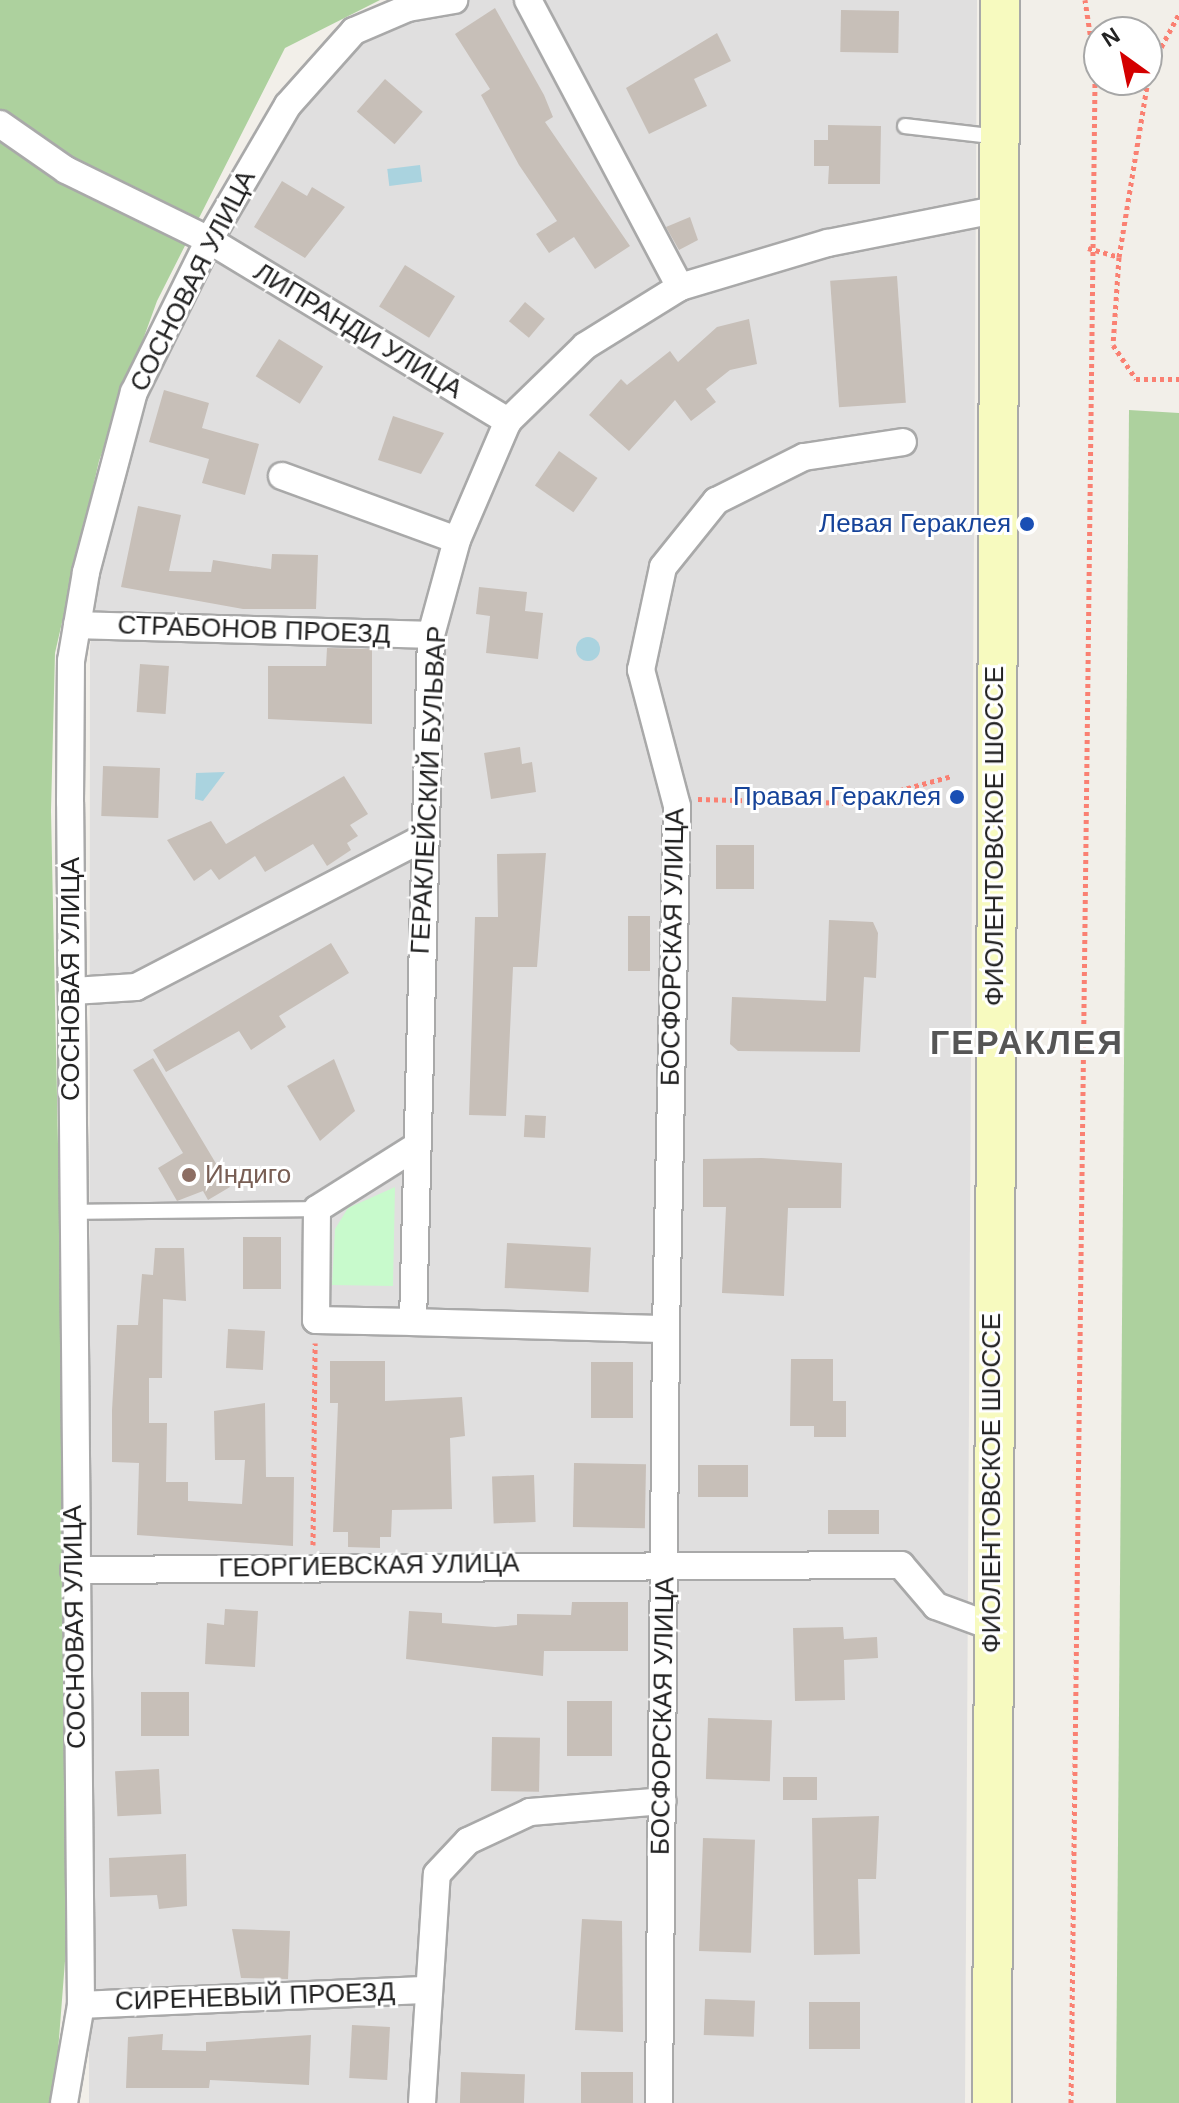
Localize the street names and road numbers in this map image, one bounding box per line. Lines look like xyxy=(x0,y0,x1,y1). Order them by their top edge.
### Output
street label: СОСНОВАЯ УЛИЦА xyxy=(124,165,262,397)
street label: ЛИПРАНДИ УЛИЦА xyxy=(248,256,468,406)
street label: СТРАБОНОВ ПРОЕЗД xyxy=(117,610,391,650)
street label: ГЕРАКЛЕЙСКИЙ БУЛЬВАР xyxy=(405,625,453,955)
street label: ФИОЛЕНТОВСКОЕ ШОССЕ xyxy=(979,666,1011,1006)
street label: БОСФОРСКАЯ УЛИЦА xyxy=(655,808,691,1086)
street label: СОСНОВАЯ УЛИЦА xyxy=(55,857,87,1101)
street label: ФИОЛЕНТОВСКОЕ ШОССЕ xyxy=(976,1313,1008,1653)
street label: СОСНОВАЯ УЛИЦА xyxy=(57,1505,93,1749)
street label: ГЕОРГИЕВСКАЯ УЛИЦА xyxy=(218,1548,520,1584)
street label: БОСФОРСКАЯ УЛИЦА xyxy=(645,1577,681,1855)
street label: СИРЕНЕВЫЙ ПРОЕЗД xyxy=(114,1977,396,2017)

